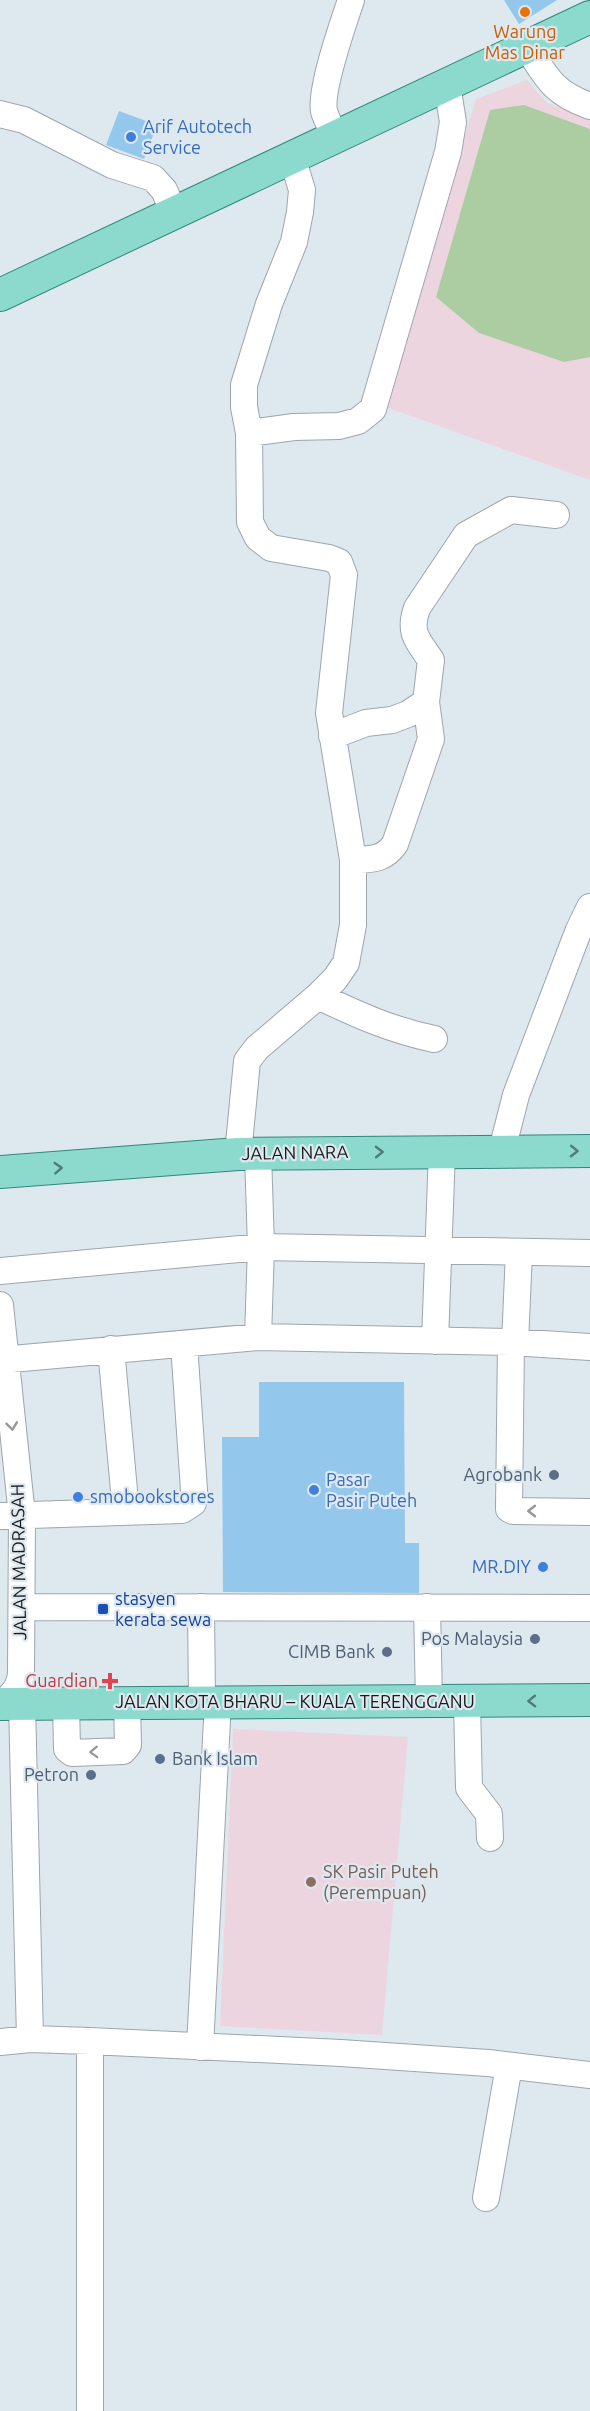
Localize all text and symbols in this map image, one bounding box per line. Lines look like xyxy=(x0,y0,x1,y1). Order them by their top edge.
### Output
marker: Warung Mas Dinar xyxy=(518,5,532,19)
place label: Warung Mas Dinar xyxy=(485,21,565,62)
place label: Arif Autotech Service xyxy=(143,116,252,157)
marker: Arif Autotech Service xyxy=(124,130,138,144)
street label: JALAN NARA xyxy=(241,1141,349,1163)
one-way arrow xyxy=(569,1145,578,1157)
one-way arrow xyxy=(374,1146,383,1158)
one-way arrow xyxy=(54,1162,63,1175)
one-way arrow xyxy=(5,1421,18,1430)
place label: Agrobank xyxy=(463,1464,542,1484)
marker: Agrobank xyxy=(547,1468,561,1482)
place label: Pasar Pasir Puteh xyxy=(326,1469,417,1510)
marker: Pasar Pasir Puteh xyxy=(307,1483,321,1497)
street label: JALAN MADRASAH xyxy=(7,1484,29,1640)
place label: smobookstores xyxy=(90,1486,215,1506)
marker: smobookstores xyxy=(71,1490,85,1504)
one-way arrow xyxy=(527,1505,536,1518)
place label: MR.DIY xyxy=(472,1556,532,1576)
marker: MR.DIY xyxy=(536,1560,550,1574)
place label: stasyen kerata sewa xyxy=(115,1588,211,1629)
marker: stasyen kerata sewa xyxy=(96,1602,110,1616)
place label: Pos Malaysia xyxy=(421,1628,523,1648)
marker: Pos Malaysia xyxy=(528,1632,542,1646)
place label: CIMB Bank xyxy=(288,1641,375,1661)
marker: CIMB Bank xyxy=(380,1645,394,1659)
place label: Guardian xyxy=(25,1670,98,1690)
marker: Guardian xyxy=(103,1674,117,1688)
street label: JALAN KOTA BHARU – KUALA TERENGGANU xyxy=(115,1691,475,1711)
one-way arrow xyxy=(527,1695,536,1708)
one-way arrow xyxy=(90,1746,99,1758)
place label: Bank Islam xyxy=(172,1748,258,1768)
marker: Bank Islam xyxy=(153,1752,167,1766)
place label: Petron xyxy=(24,1764,79,1784)
marker: Petron xyxy=(84,1768,98,1782)
place label: SK Pasir Puteh (Perempuan) xyxy=(323,1861,439,1903)
marker: SK Pasir Puteh (Perempuan) xyxy=(304,1875,318,1889)

